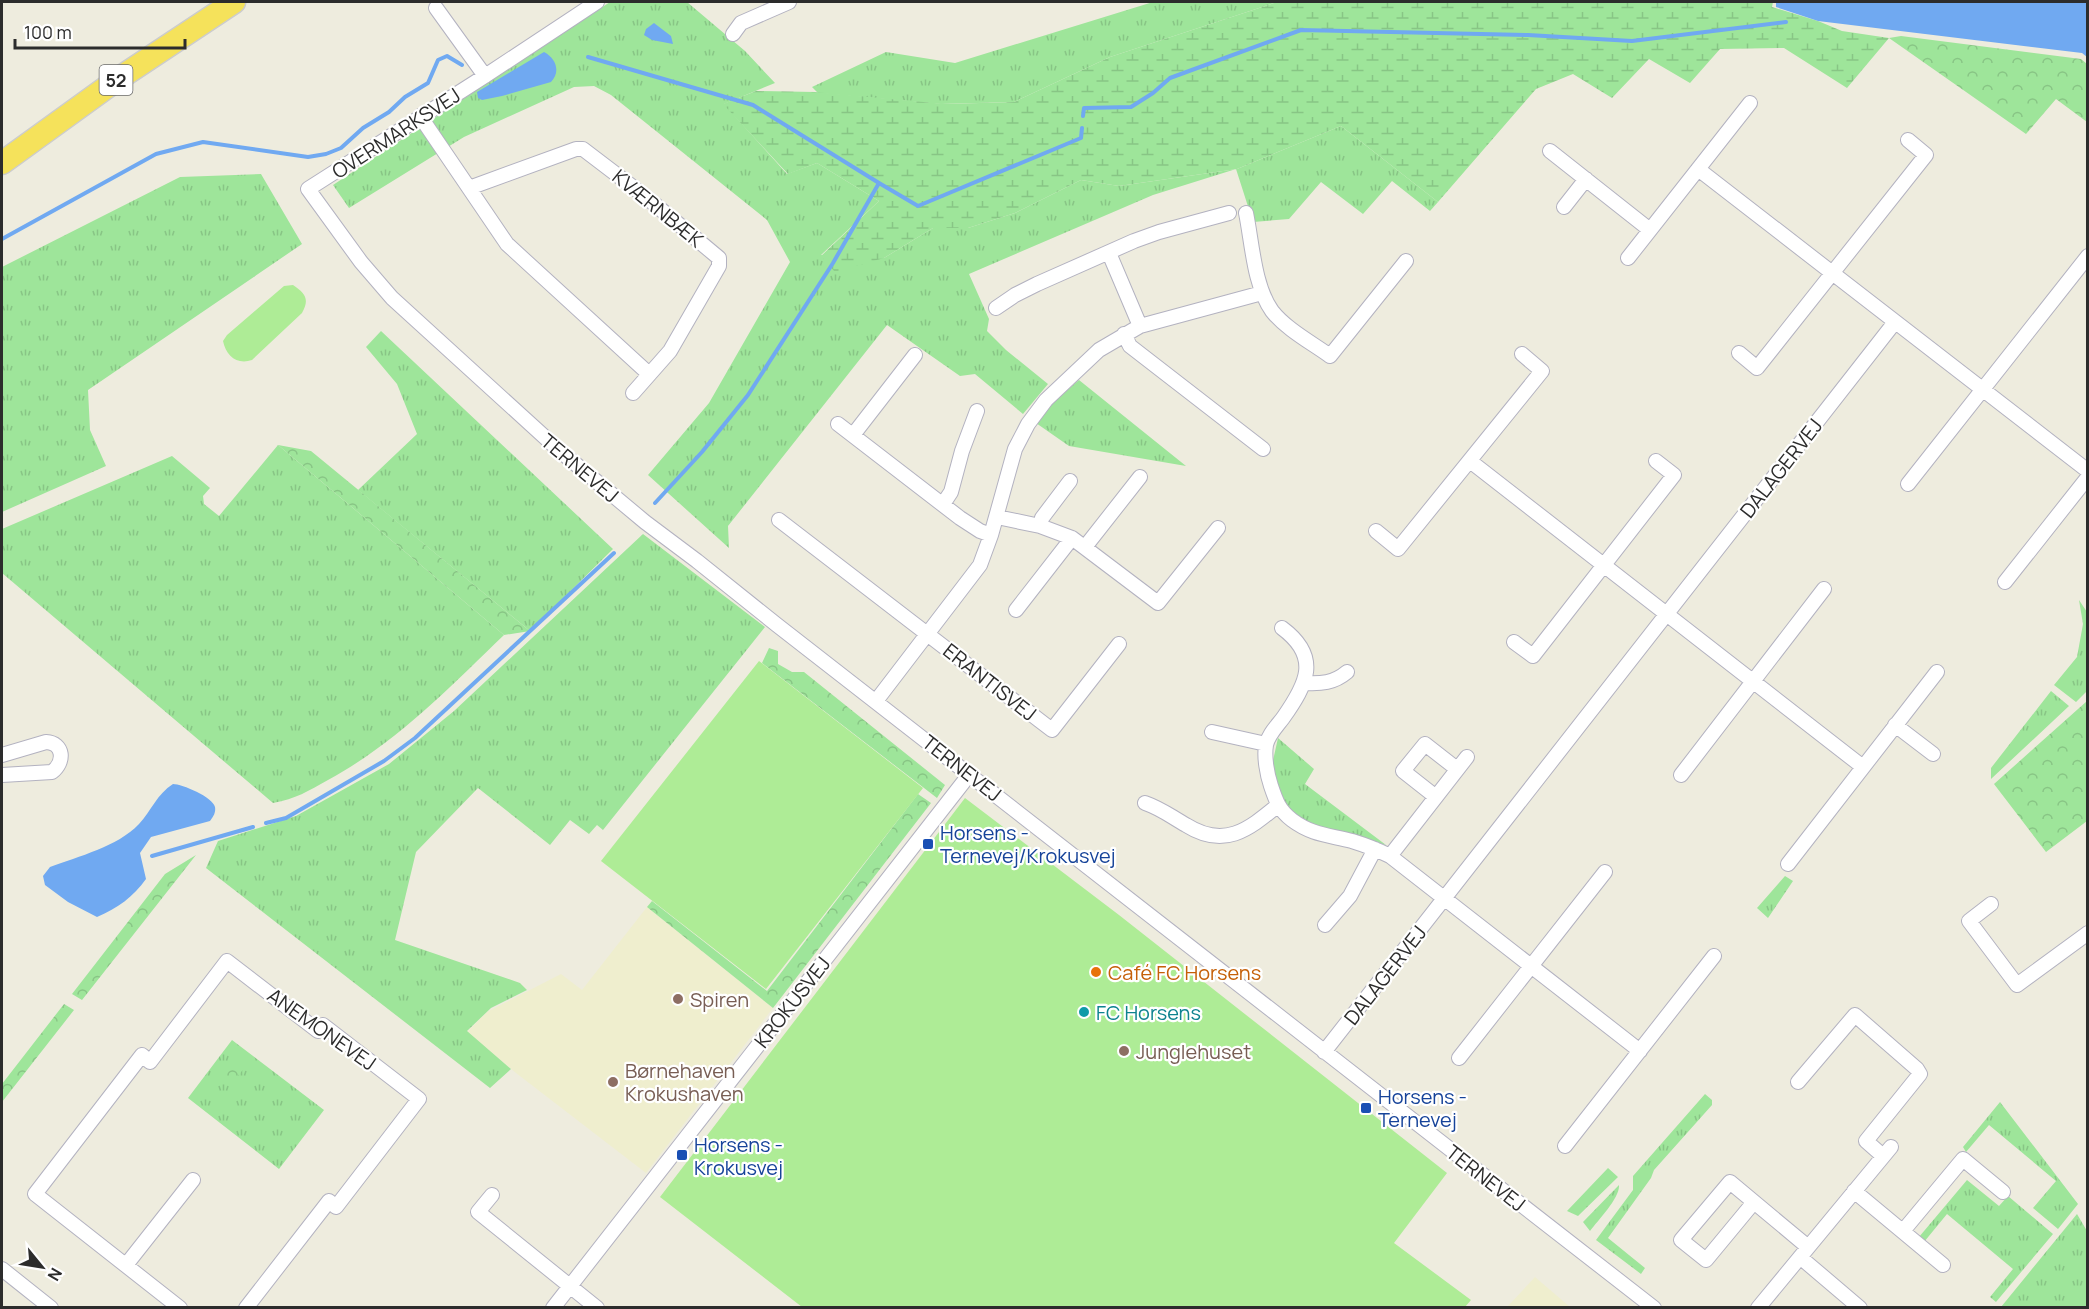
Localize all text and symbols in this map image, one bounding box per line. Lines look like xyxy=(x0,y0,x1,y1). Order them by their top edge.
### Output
scale bar xyxy=(15,12,184,50)
text: 100 m xyxy=(24,20,72,44)
road number: 52 xyxy=(100,65,132,95)
street label: OVERMARKSVEJ xyxy=(327,81,465,185)
street label: KVÆRNBÆK xyxy=(607,163,709,253)
street label: DALAGERVEJ xyxy=(1734,413,1828,523)
street label: TERNEVEJ xyxy=(535,428,625,508)
street label: ERANTISVEJ xyxy=(938,637,1042,727)
street label: TERNEVEJ xyxy=(917,728,1007,808)
place label: Horsens - Ternevej/Krokusvej xyxy=(940,819,1116,869)
marker: Horsens - Ternevej/Krokusvej xyxy=(921,837,935,851)
street label: DALAGERVEJ xyxy=(1338,920,1432,1030)
street label: KROKUSVEJ xyxy=(748,951,836,1053)
place label: Café FC Horsens xyxy=(1108,959,1261,986)
marker: Café FC Horsens xyxy=(1089,965,1103,979)
street label: ANEMONEVEJ xyxy=(262,982,382,1076)
place label: Spiren xyxy=(690,986,749,1013)
marker: Spiren xyxy=(671,992,685,1006)
place label: FC Horsens xyxy=(1096,999,1201,1026)
marker: FC Horsens xyxy=(1077,1005,1091,1019)
place label: Junglehuset xyxy=(1136,1038,1251,1065)
marker: Junglehuset xyxy=(1117,1044,1131,1058)
place label: Børnehaven Krokushaven xyxy=(625,1057,744,1107)
marker: Børnehaven Krokushaven xyxy=(606,1075,620,1089)
place label: Horsens - Ternevej xyxy=(1378,1083,1467,1133)
marker: Horsens - Ternevej xyxy=(1359,1101,1373,1115)
place label: Horsens - Krokusvej xyxy=(694,1131,783,1181)
street label: TERNEVEJ xyxy=(1441,1138,1531,1218)
marker: Horsens - Krokusvej xyxy=(675,1148,689,1162)
north arrow xyxy=(12,1237,72,1297)
text: N xyxy=(43,1264,67,1285)

